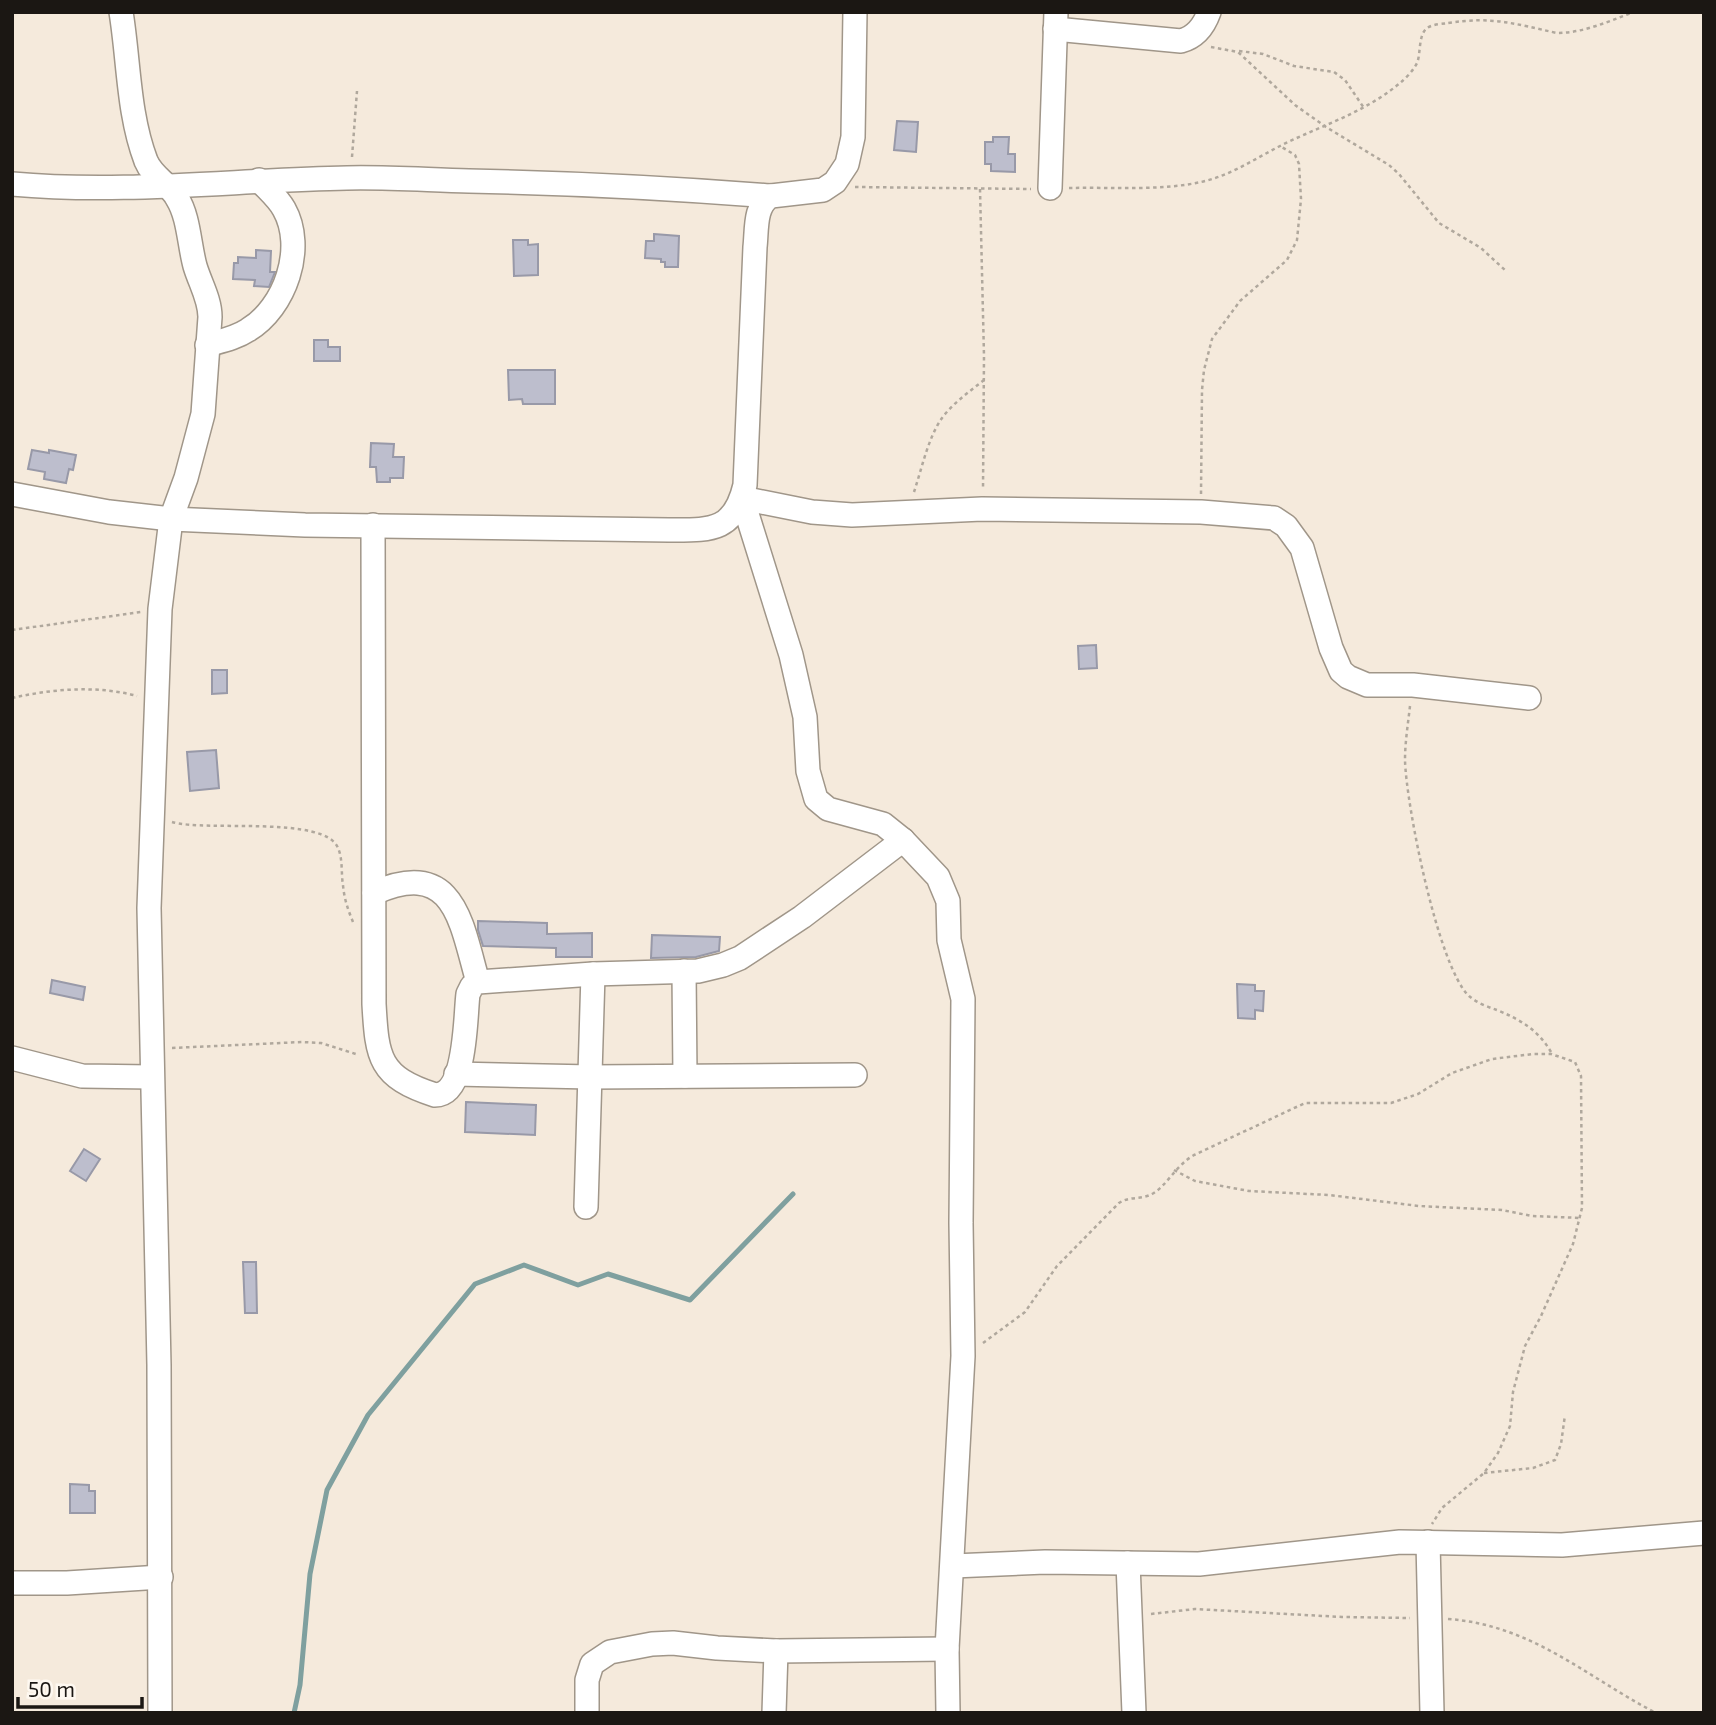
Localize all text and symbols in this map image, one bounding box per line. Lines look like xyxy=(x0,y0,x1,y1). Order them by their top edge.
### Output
scale bar xyxy=(18,1666,142,1710)
text: 50 m xyxy=(28,1676,75,1701)

